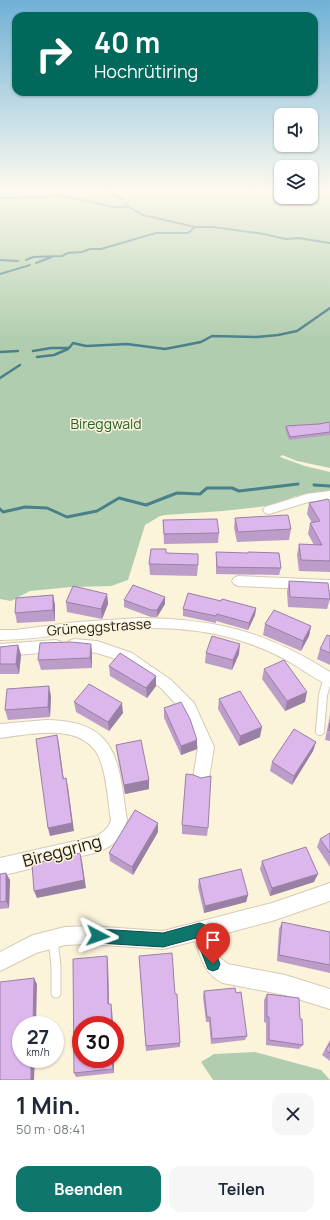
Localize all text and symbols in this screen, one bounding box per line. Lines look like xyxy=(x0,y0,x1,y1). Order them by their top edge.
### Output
text: 40 m xyxy=(94,23,160,61)
icon: right xyxy=(28,28,80,80)
text: Hochrütiring xyxy=(94,59,198,83)
map controls xyxy=(274,108,318,204)
button: sound xyxy=(274,108,318,152)
button: layers xyxy=(274,160,318,204)
park label: Bireggwald xyxy=(70,414,142,433)
street label: Grüneggstrasse xyxy=(46,613,152,640)
street label: Bireggring xyxy=(20,829,104,872)
position arrow xyxy=(77,915,119,957)
pin xyxy=(196,923,230,964)
icon: arrive xyxy=(202,929,224,951)
speed limit sign: 30 xyxy=(72,1016,124,1068)
text: 27 xyxy=(27,1023,49,1050)
text: km/h xyxy=(26,1045,50,1059)
text: 1 Min. xyxy=(16,1088,81,1121)
button: close xyxy=(272,1093,314,1135)
text: 50 m · 08:41 xyxy=(16,1120,85,1138)
button: Beenden xyxy=(16,1166,161,1212)
button: Teilen xyxy=(169,1166,314,1212)

